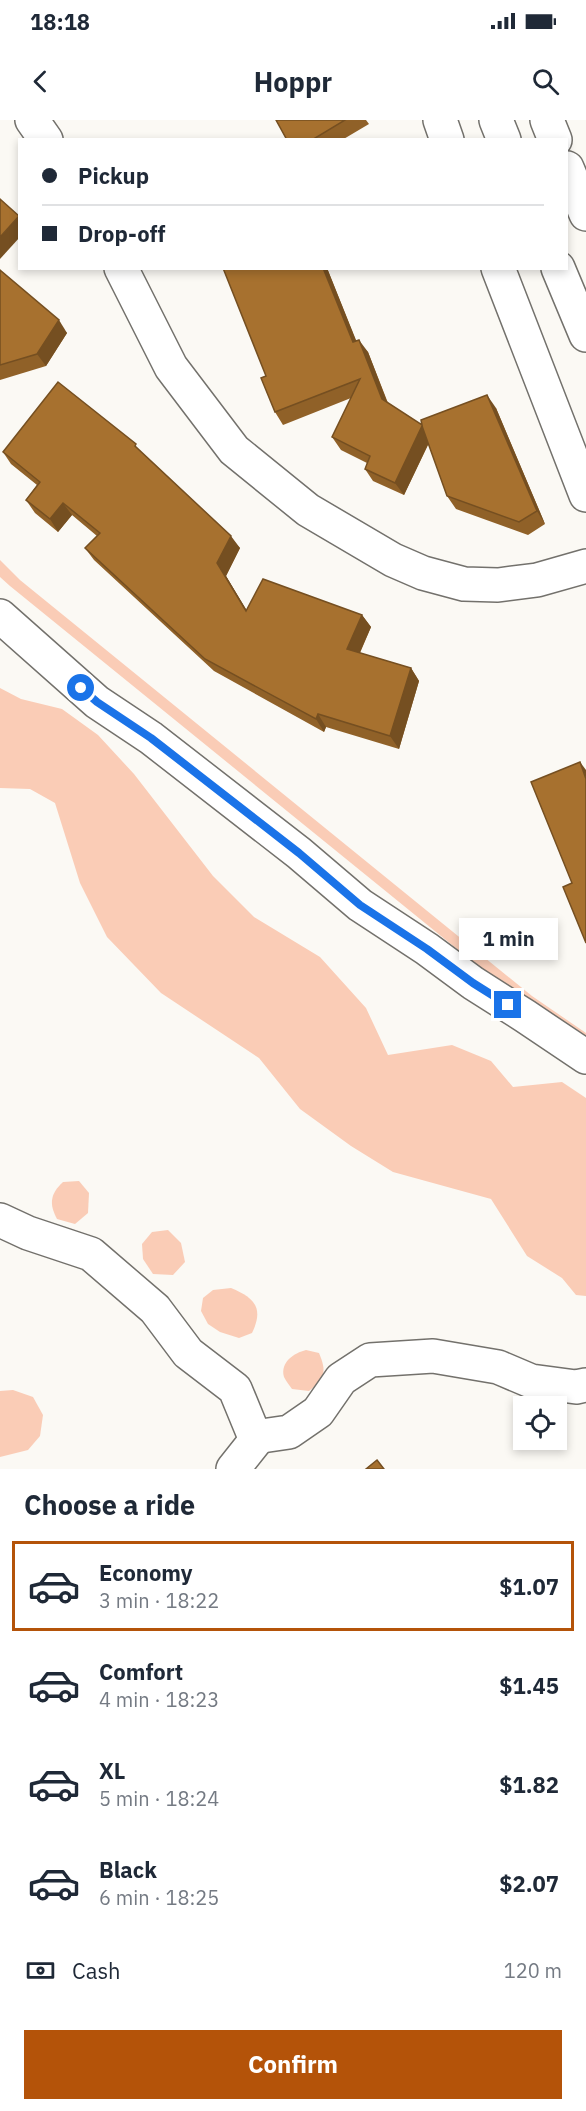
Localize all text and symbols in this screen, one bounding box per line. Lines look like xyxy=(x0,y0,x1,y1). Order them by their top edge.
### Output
text: 18:18 xyxy=(30,7,90,36)
text: Hoppr xyxy=(254,64,332,99)
icon: back xyxy=(24,65,57,98)
icon: search xyxy=(529,65,562,98)
text: Pickup xyxy=(78,161,149,190)
text: Drop-off xyxy=(78,219,165,248)
route start xyxy=(67,674,94,701)
callout: 1 min xyxy=(458,918,558,960)
text: 1 min xyxy=(482,925,535,952)
route end xyxy=(494,991,521,1018)
map controls xyxy=(513,1396,567,1450)
button: locate xyxy=(513,1396,567,1450)
text: Choose a ride xyxy=(24,1487,195,1522)
text: Economy xyxy=(99,1558,193,1587)
icon: car xyxy=(27,1559,81,1613)
text: $1.07 xyxy=(499,1572,559,1601)
text: 3 min · 18:22 xyxy=(99,1587,219,1614)
text: Comfort xyxy=(99,1657,183,1686)
icon: car xyxy=(27,1658,81,1712)
text: $1.45 xyxy=(499,1671,559,1700)
text: 4 min · 18:23 xyxy=(99,1686,219,1713)
text: XL xyxy=(99,1756,125,1785)
icon: car xyxy=(27,1757,81,1811)
text: $1.82 xyxy=(499,1770,559,1799)
text: 5 min · 18:24 xyxy=(99,1785,219,1812)
text: Black xyxy=(99,1855,157,1884)
icon: car xyxy=(27,1856,81,1910)
text: $2.07 xyxy=(499,1869,559,1898)
text: 6 min · 18:25 xyxy=(99,1884,219,1911)
icon: cash xyxy=(24,1954,57,1987)
text: Cash xyxy=(72,1956,121,1985)
text: 120 m xyxy=(504,1957,562,1984)
button: Confirm xyxy=(24,2030,562,2099)

